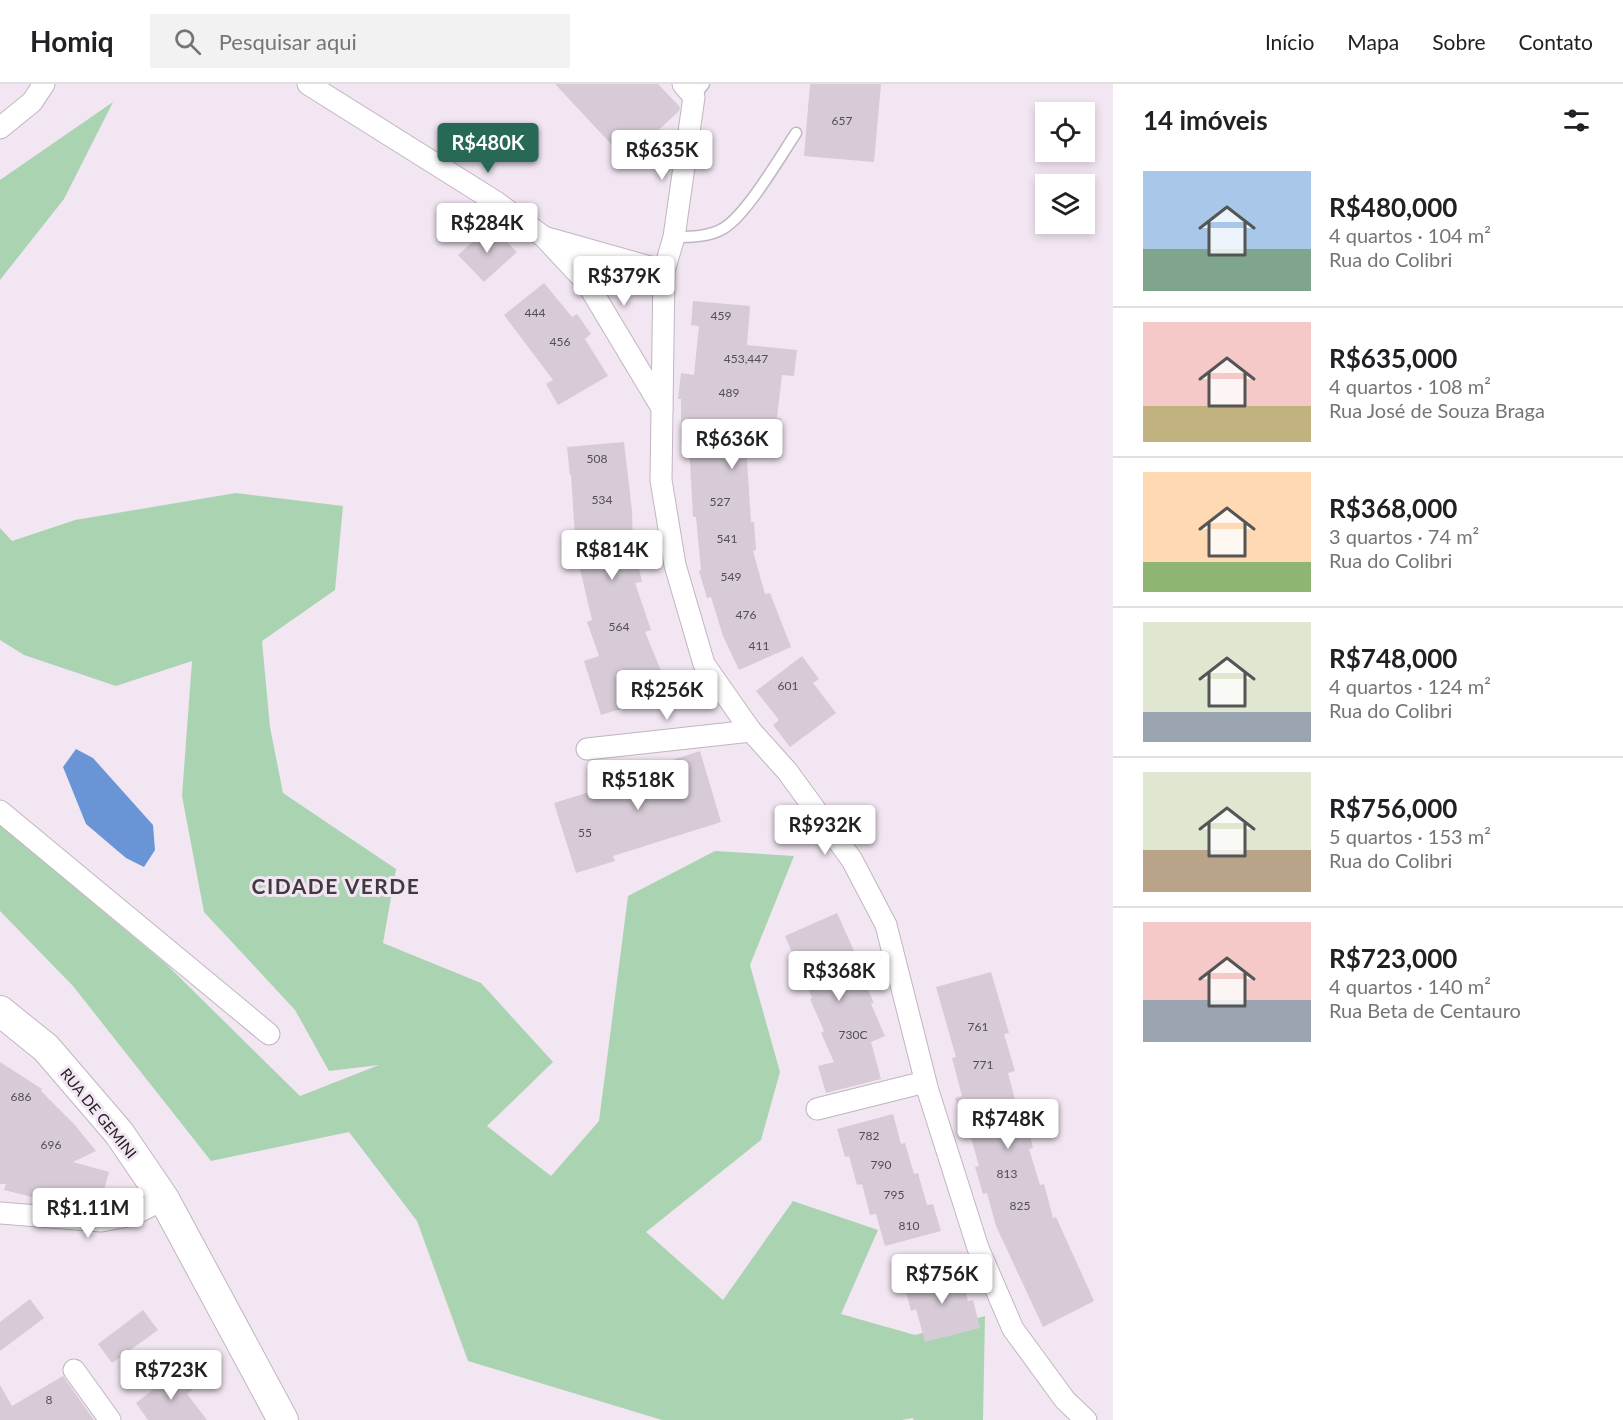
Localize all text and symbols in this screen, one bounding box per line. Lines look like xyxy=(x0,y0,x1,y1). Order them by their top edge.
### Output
search box xyxy=(150,14,570,68)
text: Homiq xyxy=(30,24,114,58)
icon: search xyxy=(171,25,204,58)
text: Pesquisar aqui xyxy=(219,28,357,55)
text: Início xyxy=(1265,29,1314,54)
text: Mapa xyxy=(1347,29,1399,54)
text: Sobre xyxy=(1432,29,1485,54)
text: Contato xyxy=(1518,29,1593,54)
map controls xyxy=(1035,102,1095,234)
button: locate xyxy=(1035,102,1095,162)
text: 14 imóveis xyxy=(1143,104,1268,136)
icon: filters xyxy=(1560,104,1593,137)
house number: 657 xyxy=(832,113,852,128)
pin: R$480K xyxy=(439,123,537,174)
text: R$480K xyxy=(452,130,524,154)
pin: R$635K xyxy=(613,130,711,181)
text: R$635K xyxy=(626,137,698,161)
button: layers xyxy=(1035,174,1095,234)
text: R$480,000 xyxy=(1329,191,1457,223)
icon: home xyxy=(1191,195,1263,267)
pin: R$284K xyxy=(438,203,536,254)
text: R$284K xyxy=(451,210,523,234)
text: 4 quartos · 104 m² xyxy=(1329,223,1491,247)
text: Rua do Colibri xyxy=(1329,247,1452,271)
pin: R$379K xyxy=(575,256,673,307)
text: R$379K xyxy=(588,263,660,287)
house number: 444 xyxy=(525,305,545,320)
house number: 459 xyxy=(711,308,731,323)
house number: 456 xyxy=(550,334,570,349)
text: R$635,000 xyxy=(1329,342,1457,374)
icon: home xyxy=(1191,346,1263,418)
house number: 453,447 xyxy=(724,351,768,366)
text: 4 quartos · 108 m² xyxy=(1329,374,1491,398)
house number: 489 xyxy=(719,385,739,400)
text: Rua José de Souza Braga xyxy=(1329,398,1545,422)
pin: R$636K xyxy=(683,419,781,470)
text: R$636K xyxy=(696,426,768,450)
house number: 508 xyxy=(587,451,607,466)
house number: 534 xyxy=(592,492,612,507)
text: R$368,000 xyxy=(1329,492,1457,524)
house number: 527 xyxy=(710,494,730,509)
icon: home xyxy=(1191,496,1263,568)
text: 3 quartos · 74 m² xyxy=(1329,524,1479,548)
pin: R$814K xyxy=(563,530,661,581)
house number: 541 xyxy=(717,531,737,546)
text: R$814K xyxy=(576,537,648,561)
text: Rua do Colibri xyxy=(1329,548,1452,572)
house number: 549 xyxy=(721,569,741,584)
house number: 476 xyxy=(736,607,756,622)
house number: 564 xyxy=(609,619,629,634)
house number: 411 xyxy=(749,638,769,653)
text: R$748,000 xyxy=(1329,642,1457,674)
icon: home xyxy=(1191,646,1263,718)
pin: R$256K xyxy=(618,670,716,721)
text: 4 quartos · 124 m² xyxy=(1329,674,1491,698)
text: R$256K xyxy=(631,677,703,701)
house number: 601 xyxy=(778,678,798,693)
text: Rua do Colibri xyxy=(1329,698,1452,722)
pin: R$518K xyxy=(589,760,687,811)
text: R$518K xyxy=(602,767,674,791)
text: R$756,000 xyxy=(1329,792,1457,824)
icon: home xyxy=(1191,796,1263,868)
pin: R$932K xyxy=(776,805,874,856)
text: R$932K xyxy=(789,812,861,836)
text: 5 quartos · 153 m² xyxy=(1329,824,1491,848)
house number: 55 xyxy=(578,825,592,840)
text: Rua do Colibri xyxy=(1329,848,1452,872)
district label: CIDADE VERDE xyxy=(252,873,420,898)
text: R$723,000 xyxy=(1329,942,1457,974)
icon: home xyxy=(1191,946,1263,1018)
pin: R$368K xyxy=(790,951,888,1002)
text: R$368K xyxy=(803,958,875,982)
text: 4 quartos · 140 m² xyxy=(1329,974,1491,998)
text: Rua Beta de Centauro xyxy=(1329,998,1521,1022)
house number: 761 xyxy=(968,1019,988,1034)
house number: 730C xyxy=(839,1027,867,1042)
house number: 771 xyxy=(973,1057,993,1072)
street label: RUA DE GEMINI xyxy=(57,1064,141,1162)
house number: 686 xyxy=(11,1089,31,1104)
pin: R$748K xyxy=(959,1099,1057,1150)
text: R$748K xyxy=(972,1106,1044,1130)
house number: 782 xyxy=(859,1128,879,1143)
house number: 696 xyxy=(41,1137,61,1152)
house number: 790 xyxy=(871,1157,891,1172)
house number: 813 xyxy=(997,1166,1017,1181)
house number: 795 xyxy=(884,1187,904,1202)
pin: R$1.11M xyxy=(33,1188,143,1239)
text: R$1.11M xyxy=(47,1195,129,1219)
house number: 825 xyxy=(1010,1198,1030,1213)
house number: 810 xyxy=(899,1218,919,1233)
pin: R$756K xyxy=(893,1254,991,1305)
text: R$756K xyxy=(906,1261,978,1285)
pin: R$723K xyxy=(122,1350,220,1401)
text: R$723K xyxy=(135,1357,207,1381)
house number: 8 xyxy=(46,1392,53,1407)

